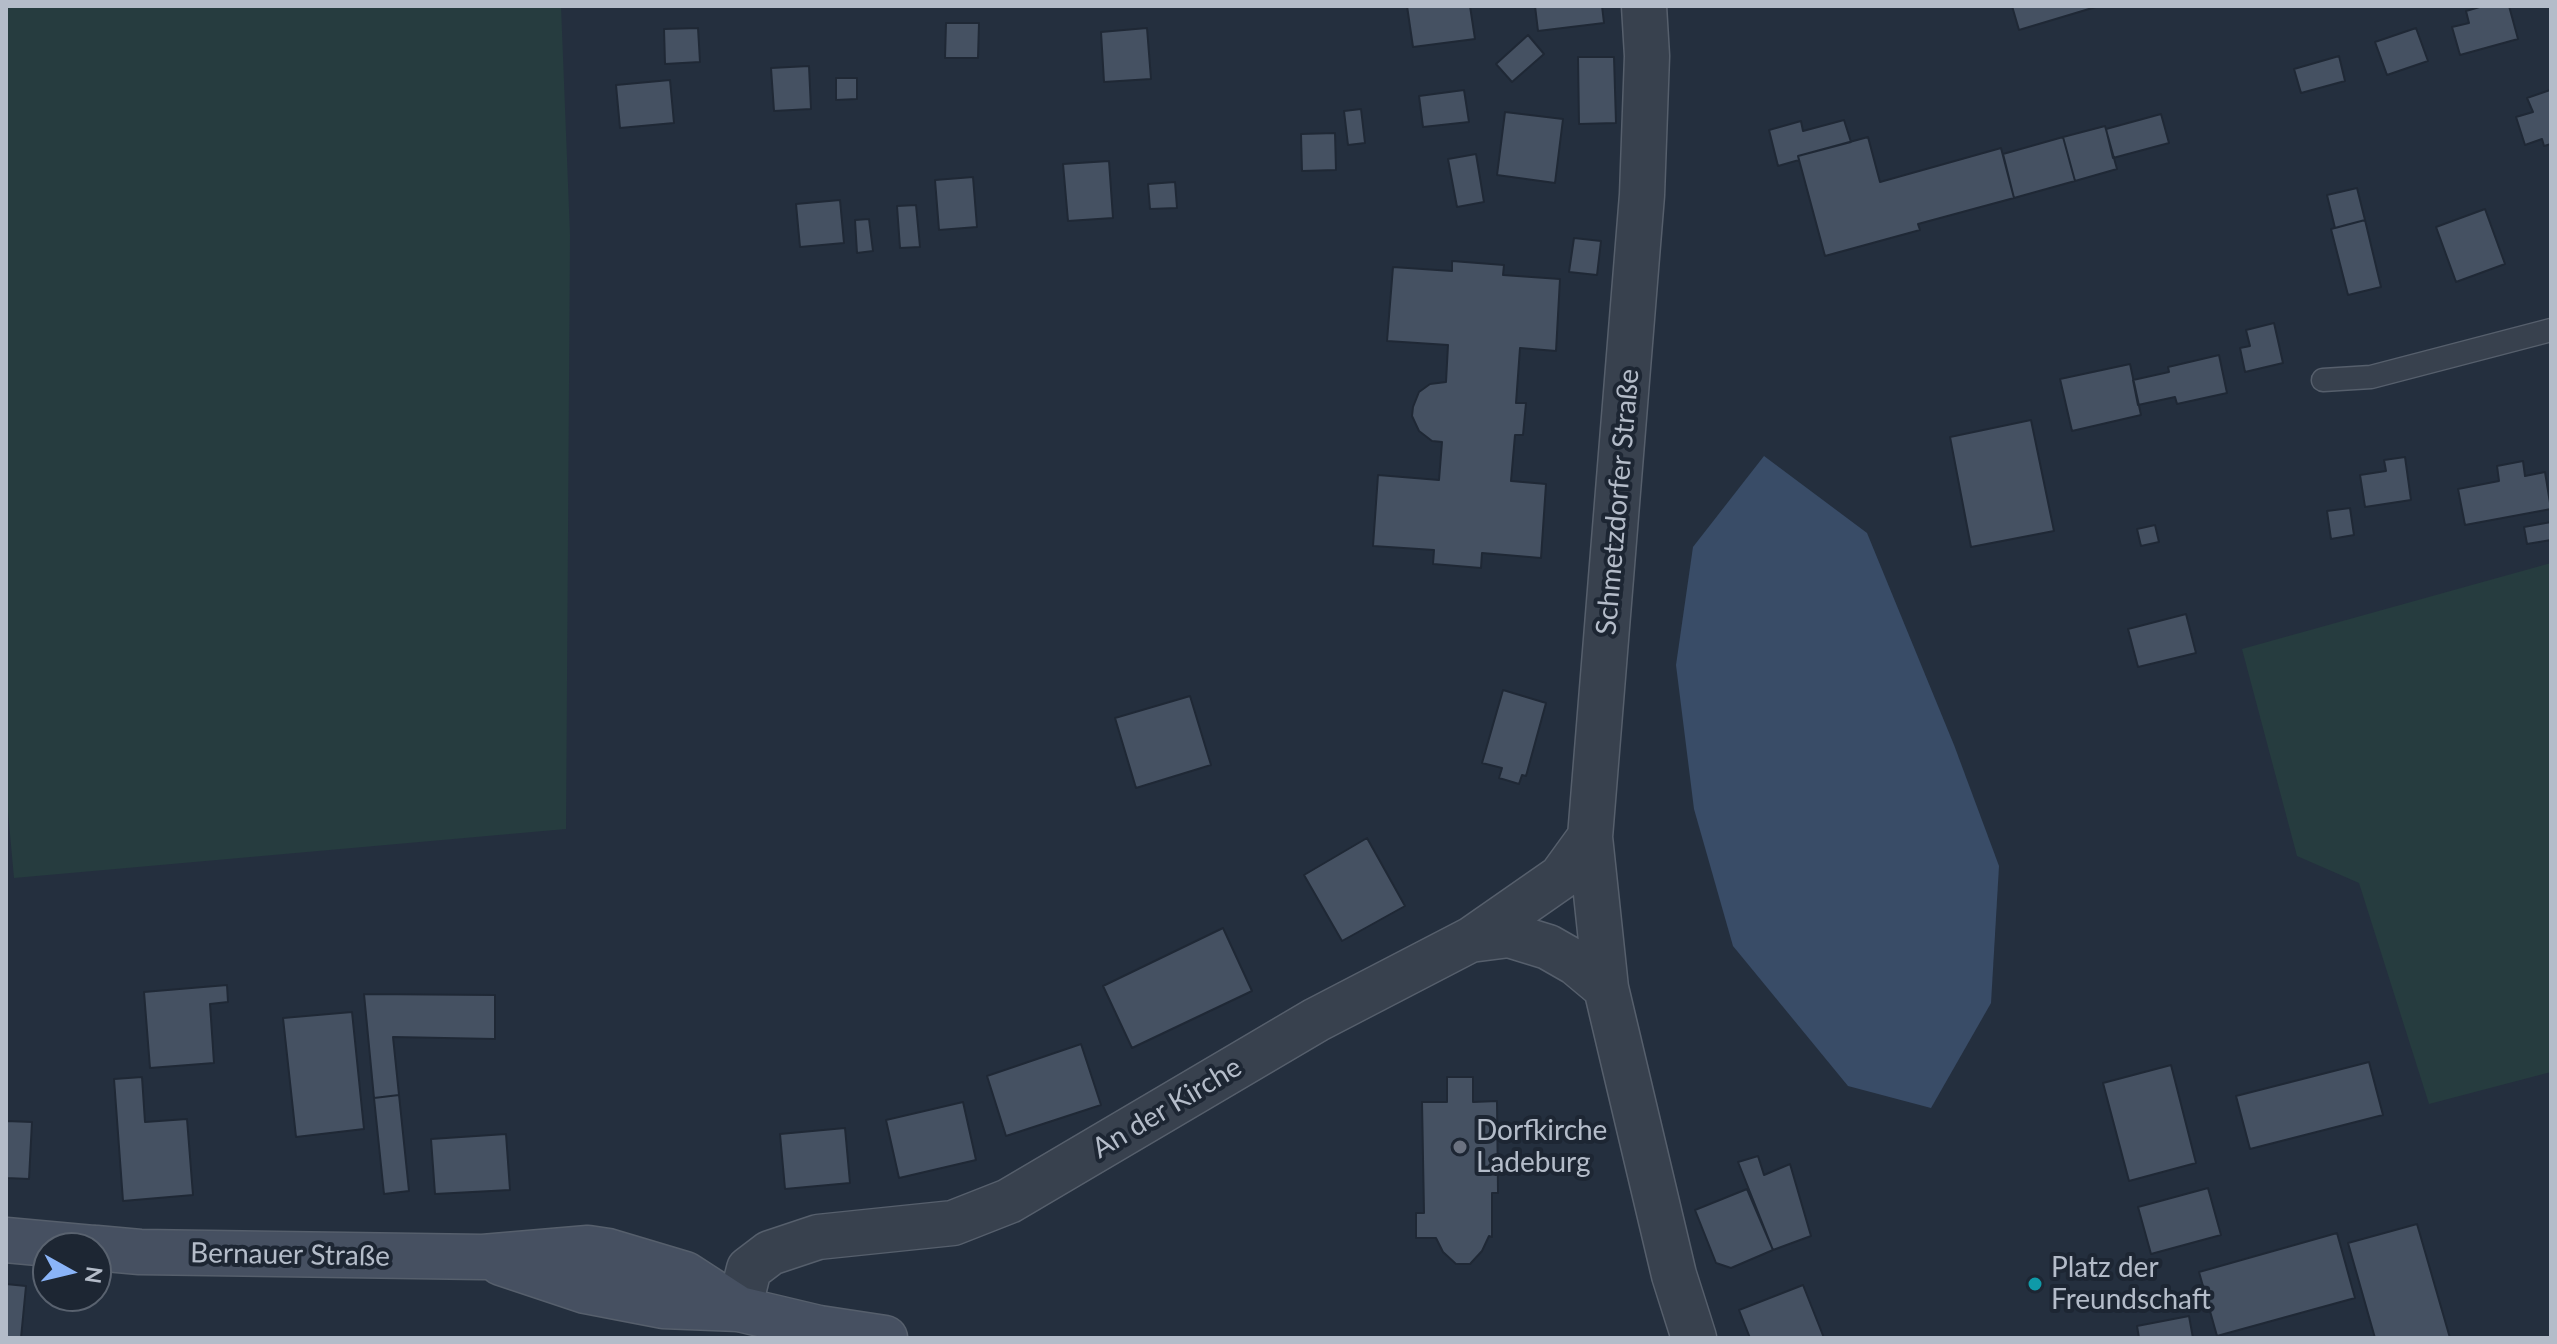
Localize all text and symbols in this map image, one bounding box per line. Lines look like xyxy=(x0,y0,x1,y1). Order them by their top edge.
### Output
street label: Schmetzdorfer Straße xyxy=(1590,368,1646,636)
street label: An der Kirche xyxy=(1086,1050,1248,1166)
place label: Dorfkirche Ladeburg xyxy=(1476,1114,1607,1180)
marker: Dorfkirche Ladeburg xyxy=(1451,1138,1469,1156)
north arrow xyxy=(32,1232,112,1312)
street label: Bernauer Straße xyxy=(190,1236,390,1274)
place label: Platz der Freundschaft xyxy=(2051,1251,2211,1317)
text: N xyxy=(80,1265,109,1285)
marker: Platz der Freundschaft xyxy=(2026,1275,2044,1293)

